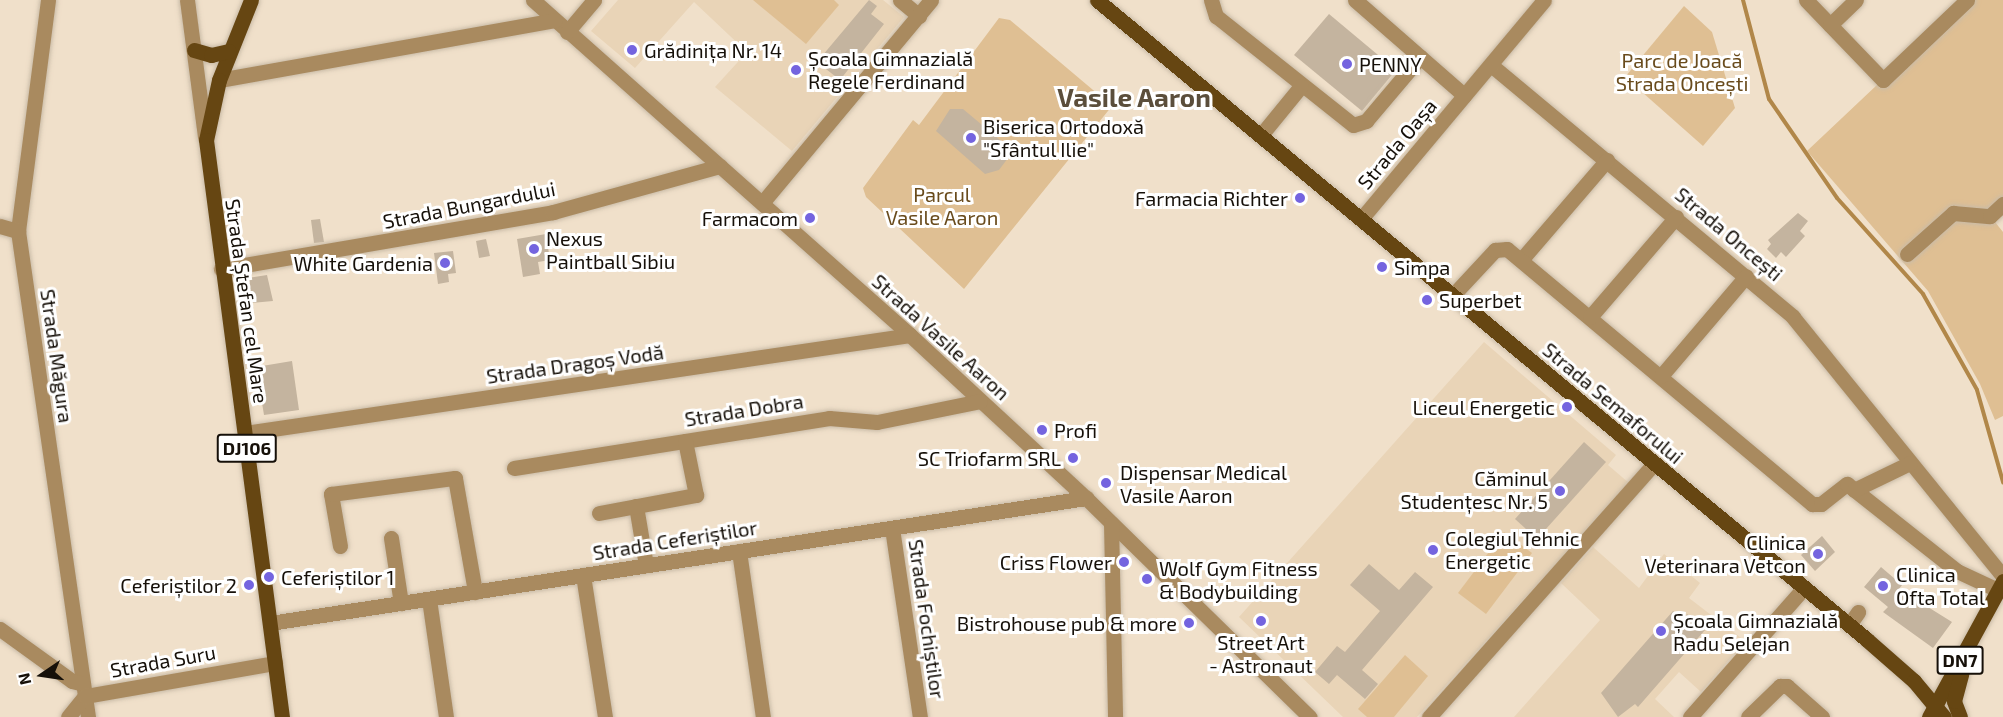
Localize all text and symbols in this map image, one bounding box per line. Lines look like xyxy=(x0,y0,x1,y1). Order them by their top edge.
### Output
place label: Grădinița Nr. 14 xyxy=(644,38,782,62)
marker: Grădinița Nr. 14 xyxy=(625,43,639,57)
place label: Școala Gimnazială Regele Ferdinand xyxy=(808,46,973,93)
park label: Parc de Joacă Strada Oncești xyxy=(1616,49,1748,96)
place label: PENNY xyxy=(1359,52,1422,76)
marker: PENNY xyxy=(1340,57,1354,71)
marker: Școala Gimnazială Regele Ferdinand xyxy=(789,63,803,77)
district label: Vasile Aaron xyxy=(1057,81,1211,113)
street label: Strada Oașa xyxy=(1352,94,1442,194)
place label: Biserica Ortodoxă "Sfântul Ilie" xyxy=(983,114,1144,161)
marker: Biserica Ortodoxă "Sfântul Ilie" xyxy=(964,131,978,145)
street label: Strada Bungardului xyxy=(381,177,557,233)
street label: Strada Oncești xyxy=(1670,182,1788,286)
park label: Parcul Vasile Aaron xyxy=(885,183,999,230)
place label: Farmacia Richter xyxy=(1135,186,1288,210)
marker: Farmacia Richter xyxy=(1293,191,1307,205)
street label: Strada Ștefan cel Mare xyxy=(221,197,273,405)
place label: Farmacom xyxy=(702,206,798,230)
marker: Farmacom xyxy=(803,211,817,225)
place label: Nexus Paintball Sibiu xyxy=(546,226,676,273)
marker: Nexus Paintball Sibiu xyxy=(527,242,541,256)
place label: White Gardenia xyxy=(294,251,433,275)
place label: Simpa xyxy=(1394,255,1450,279)
marker: White Gardenia xyxy=(438,256,452,270)
marker: Simpa xyxy=(1375,260,1389,274)
street label: Strada Vasile Aaron xyxy=(867,269,1015,405)
street label: Strada Măgura xyxy=(36,288,78,424)
place label: Superbet xyxy=(1439,288,1522,312)
marker: Superbet xyxy=(1420,293,1434,307)
street label: Strada Semaforului xyxy=(1538,337,1688,469)
street label: Strada Dragoș Vodă xyxy=(485,340,665,388)
street label: Strada Dobra xyxy=(683,389,805,431)
place label: Liceul Energetic xyxy=(1412,395,1555,419)
marker: Liceul Energetic xyxy=(1560,400,1574,414)
place label: Profi xyxy=(1054,418,1097,442)
marker: Profi xyxy=(1035,423,1049,437)
road number: DJ106 xyxy=(216,433,278,463)
place label: SC Triofarm SRL xyxy=(917,446,1061,470)
marker: SC Triofarm SRL xyxy=(1066,451,1080,465)
place label: Dispensar Medical Vasile Aaron xyxy=(1120,460,1287,507)
place label: Căminul Studențesc Nr. 5 xyxy=(1401,467,1548,514)
marker: Dispensar Medical Vasile Aaron xyxy=(1097,474,1115,492)
marker: Căminul Studențesc Nr. 5 xyxy=(1553,484,1567,498)
street label: Strada Ceferiștilor xyxy=(591,515,759,565)
place label: Colegiul Tehnic Energetic xyxy=(1445,526,1580,573)
place label: Clinica Veterinara Vetcon xyxy=(1644,530,1806,577)
street label: Strada Fochiștilor xyxy=(904,538,950,700)
marker: Colegiul Tehnic Energetic xyxy=(1426,543,1440,557)
marker: Clinica Veterinara Vetcon xyxy=(1811,547,1825,561)
place label: Criss Flower xyxy=(1000,550,1112,574)
marker: Criss Flower xyxy=(1117,555,1131,569)
place label: Wolf Gym Fitness & Bodybuilding xyxy=(1159,556,1318,603)
place label: Clinica Ofta Total xyxy=(1896,562,1985,609)
place label: Ceferiștilor 1 xyxy=(281,565,395,589)
marker: Ceferiștilor 1 xyxy=(262,570,276,584)
marker: Wolf Gym Fitness & Bodybuilding xyxy=(1140,572,1154,586)
place label: Ceferiștilor 2 xyxy=(120,573,237,597)
marker: Clinica Ofta Total xyxy=(1874,577,1892,595)
marker: Ceferiștilor 2 xyxy=(242,578,256,592)
place label: Școala Gimnazială Radu Selejan xyxy=(1673,608,1838,655)
place label: Bistrohouse pub & more xyxy=(957,611,1177,635)
marker: Street Art - Astronaut xyxy=(1254,614,1268,628)
marker: Bistrohouse pub & more xyxy=(1182,616,1196,630)
marker: Școala Gimnazială Radu Selejan xyxy=(1654,624,1668,638)
place label: Street Art - Astronaut xyxy=(1209,630,1313,677)
street label: Strada Suru xyxy=(108,640,218,682)
north arrow xyxy=(12,645,72,705)
road number: DN7 xyxy=(1936,645,1984,675)
text: N xyxy=(13,671,35,687)

